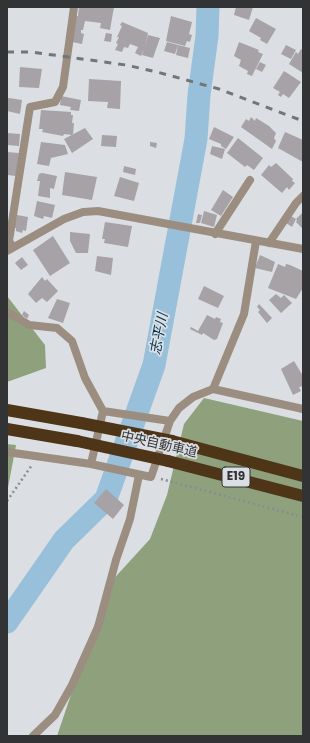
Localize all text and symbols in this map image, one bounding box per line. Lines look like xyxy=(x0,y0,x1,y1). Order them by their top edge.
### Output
water label: 志平川 xyxy=(148,312,172,356)
street label: 中央自動車道 xyxy=(119,429,199,461)
road number: E19 xyxy=(222,467,250,487)

